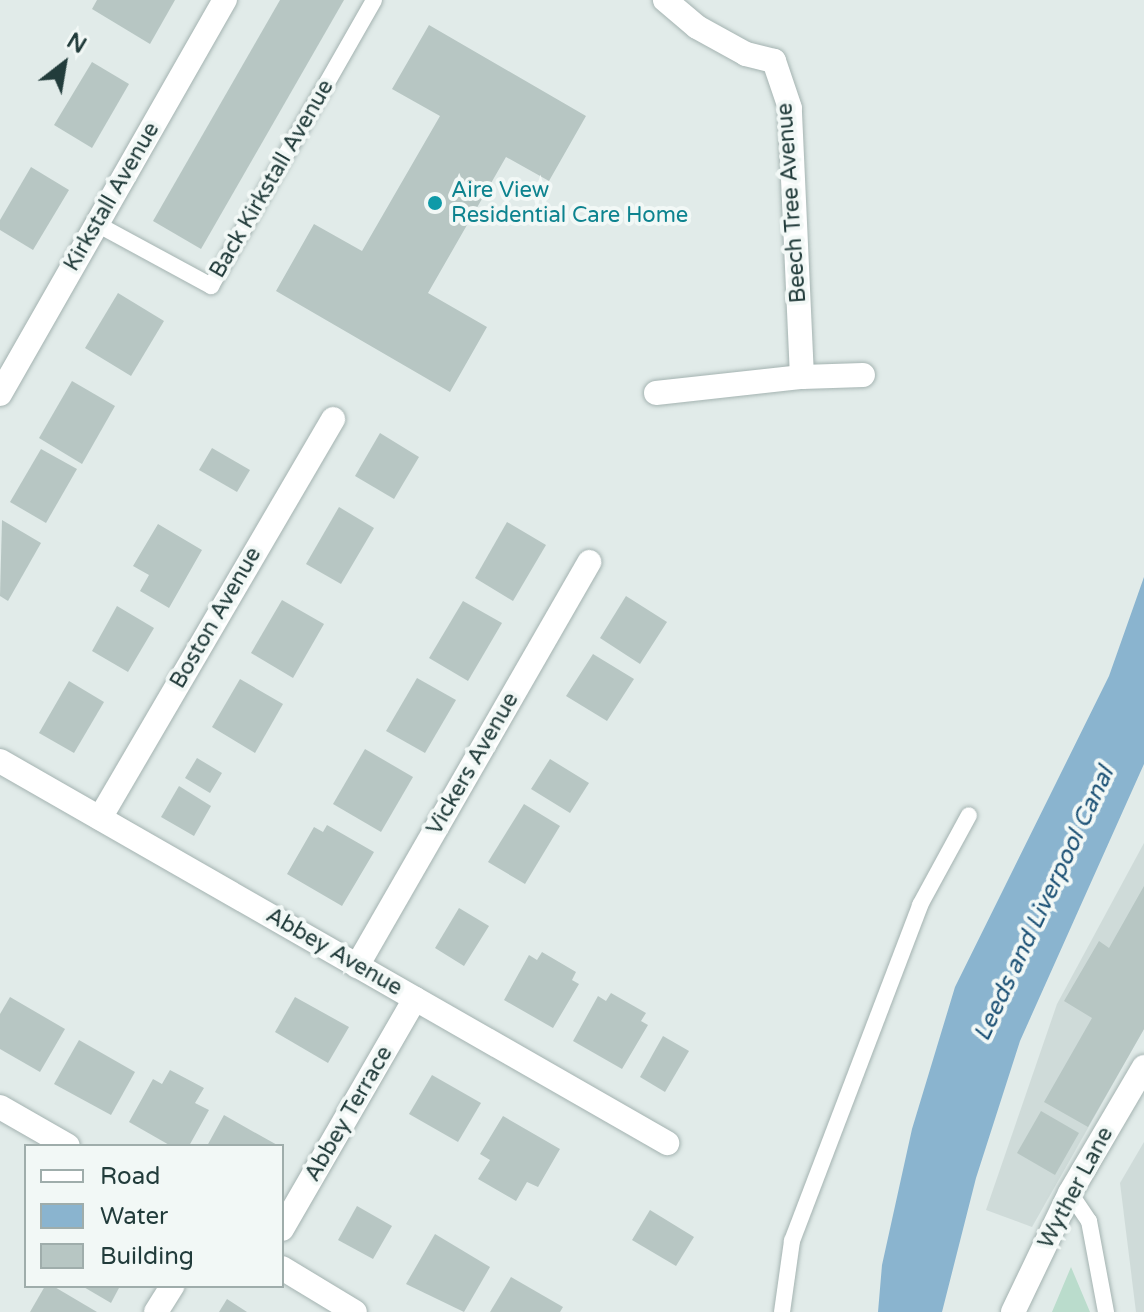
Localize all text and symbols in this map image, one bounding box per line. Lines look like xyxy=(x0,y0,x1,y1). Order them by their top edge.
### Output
north arrow xyxy=(24,24,104,104)
text: N xyxy=(62,28,91,59)
street label: Back Kirkstall Avenue xyxy=(205,75,339,283)
street label: Beech Tree Avenue xyxy=(772,102,812,304)
street label: Kirkstall Avenue xyxy=(59,118,165,276)
place label: Aire View Residential Care Home xyxy=(451,177,688,228)
marker: Aire View Residential Care Home xyxy=(426,194,444,212)
street label: Boston Avenue xyxy=(165,543,267,693)
street label: Vickers Avenue xyxy=(422,688,524,840)
water label: Leeds and Liverpool Canal xyxy=(968,762,1120,1046)
street label: Abbey Avenue xyxy=(261,902,407,1002)
street label: Abbey Terrace xyxy=(300,1042,398,1186)
street label: Wyther Lane xyxy=(1033,1123,1119,1253)
legend xyxy=(24,1144,284,1288)
text: Road xyxy=(100,1162,160,1191)
text: Water xyxy=(100,1202,168,1231)
text: Building xyxy=(100,1242,194,1271)

